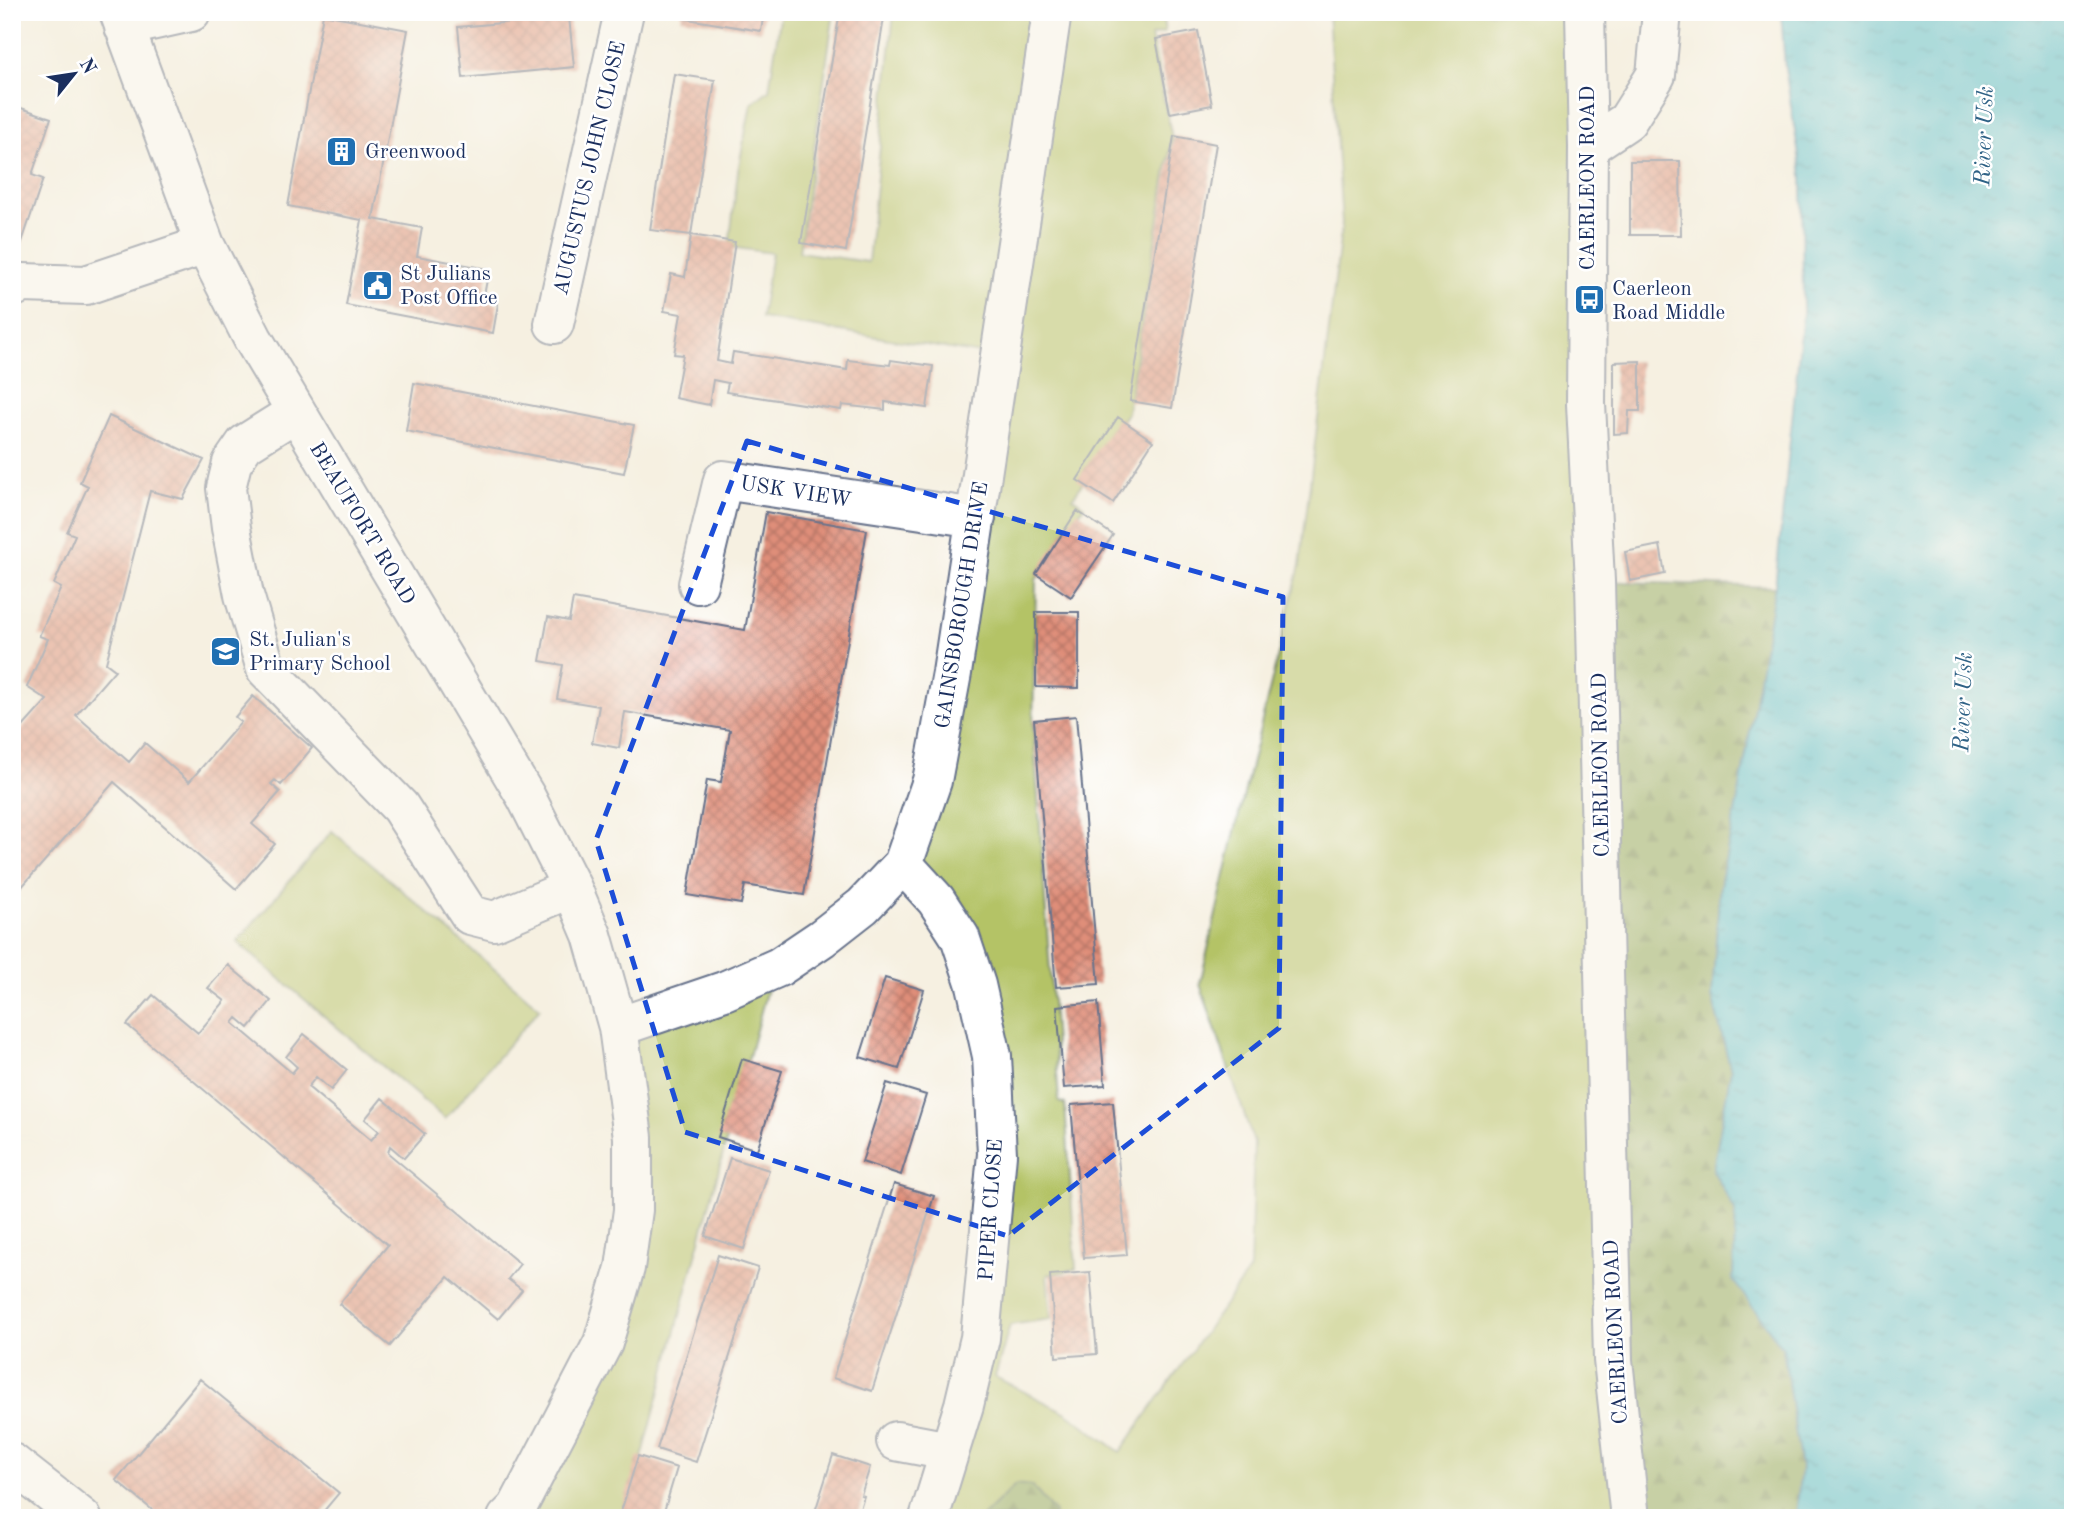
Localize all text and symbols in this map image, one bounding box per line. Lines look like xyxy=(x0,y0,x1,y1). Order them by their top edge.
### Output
north arrow xyxy=(38,38,108,108)
street label: AUGUSTUS JOHN CLOSE xyxy=(551,39,630,297)
text: N xyxy=(75,56,99,78)
street label: CAERLEON ROAD xyxy=(1578,86,1599,270)
water label: River Usk xyxy=(1971,86,1998,187)
building icon: Greenwood xyxy=(325,134,359,168)
place label: Greenwood xyxy=(365,142,467,163)
place label: St Julians Post Office xyxy=(400,264,498,309)
public building icon: St Julians Post Office xyxy=(360,268,394,302)
place label: Caerleon Road Middle xyxy=(1612,279,1725,324)
bus stop icon: Caerleon Road Middle xyxy=(1572,283,1606,317)
street label: BEAUFORT ROAD xyxy=(305,439,418,609)
street label: USK VIEW xyxy=(739,473,853,512)
street label: GAINSBOROUGH DRIVE xyxy=(933,480,992,730)
place label: St. Julian's Primary School xyxy=(249,630,391,675)
school or university icon: St. Julian's Primary School xyxy=(209,634,243,668)
water label: River Usk xyxy=(1950,652,1977,753)
street label: CAERLEON ROAD xyxy=(1589,672,1614,858)
street label: PIPER CLOSE xyxy=(976,1138,1007,1282)
street label: CAERLEON ROAD xyxy=(1601,1239,1632,1425)

